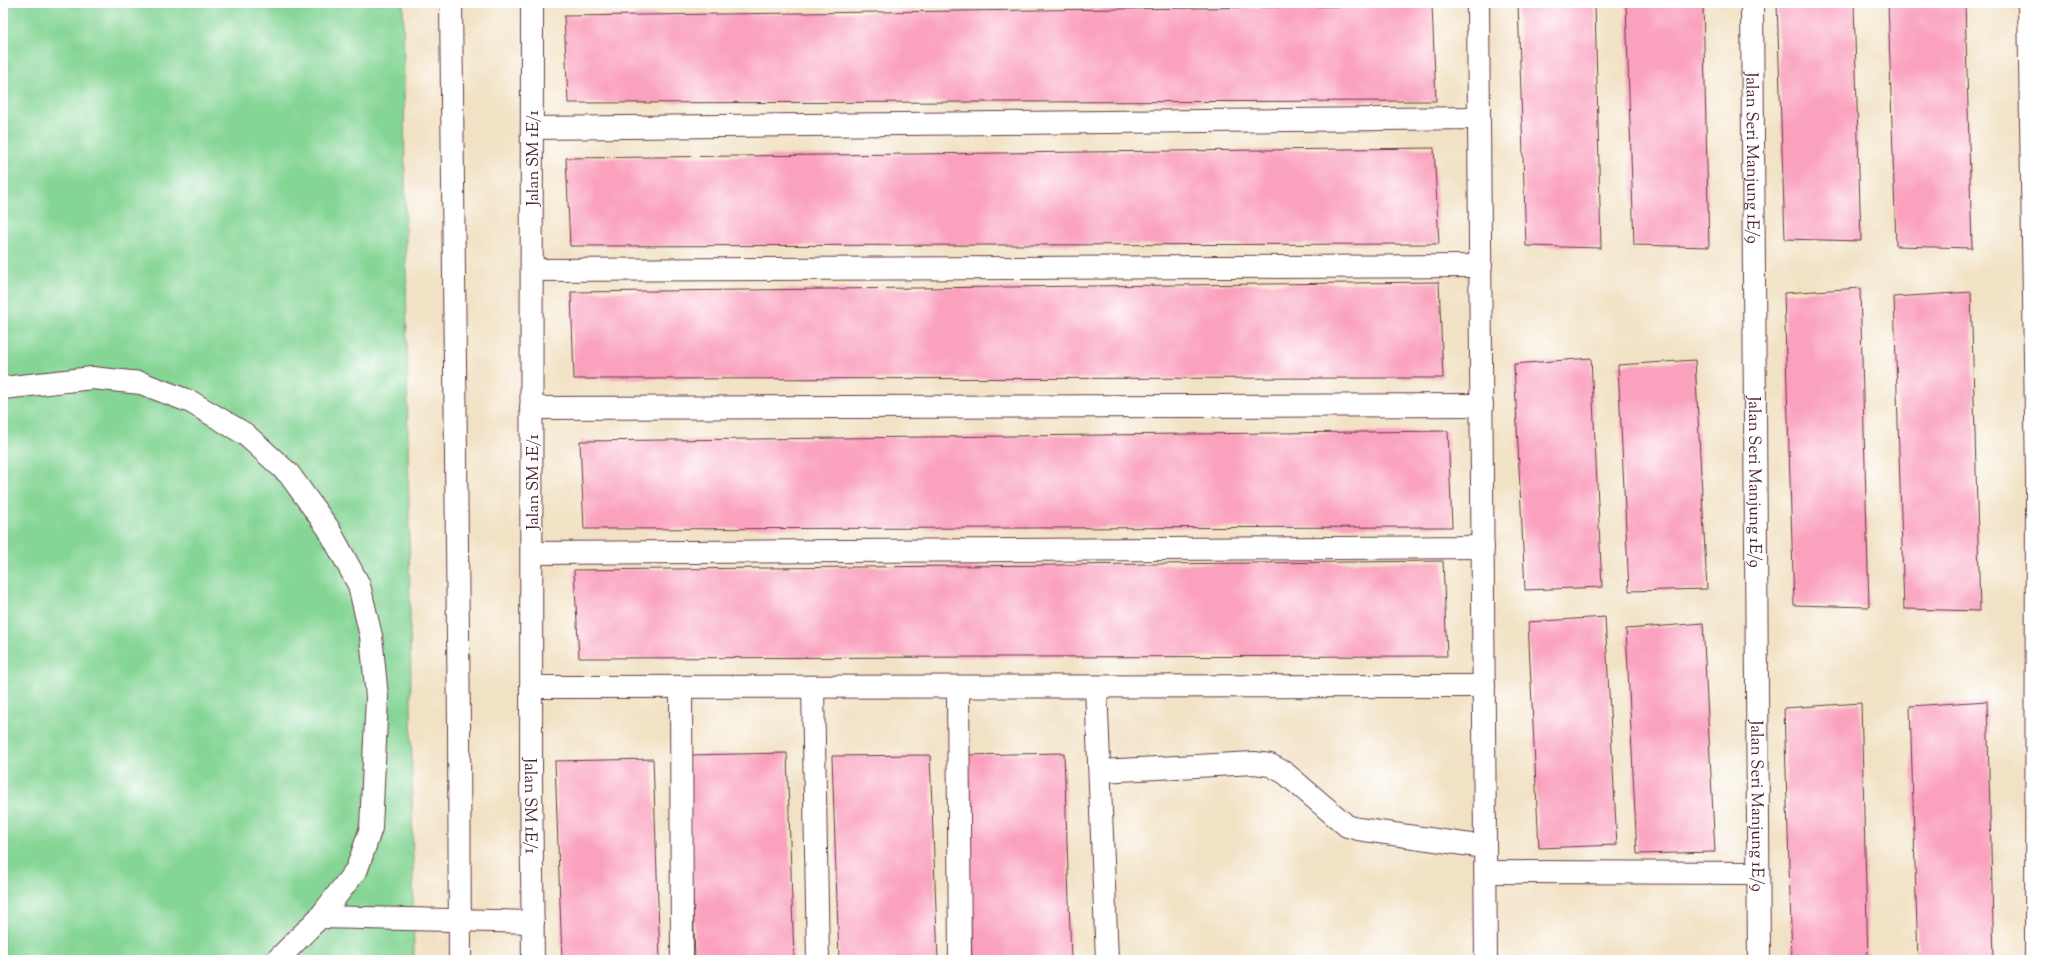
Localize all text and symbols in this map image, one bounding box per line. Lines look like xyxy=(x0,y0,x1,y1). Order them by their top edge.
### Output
street label: Jalan Seri Manjung 1E/9 xyxy=(1738,71,1764,244)
street label: Jalan SM 1E/1 xyxy=(522,110,546,207)
street label: Jalan Seri Manjung 1E/9 xyxy=(1741,395,1766,568)
street label: Jalan SM 1E/1 xyxy=(522,434,546,531)
street label: Jalan Seri Manjung 1E/9 xyxy=(1743,719,1769,892)
street label: Jalan SM 1E/1 xyxy=(517,757,542,854)

